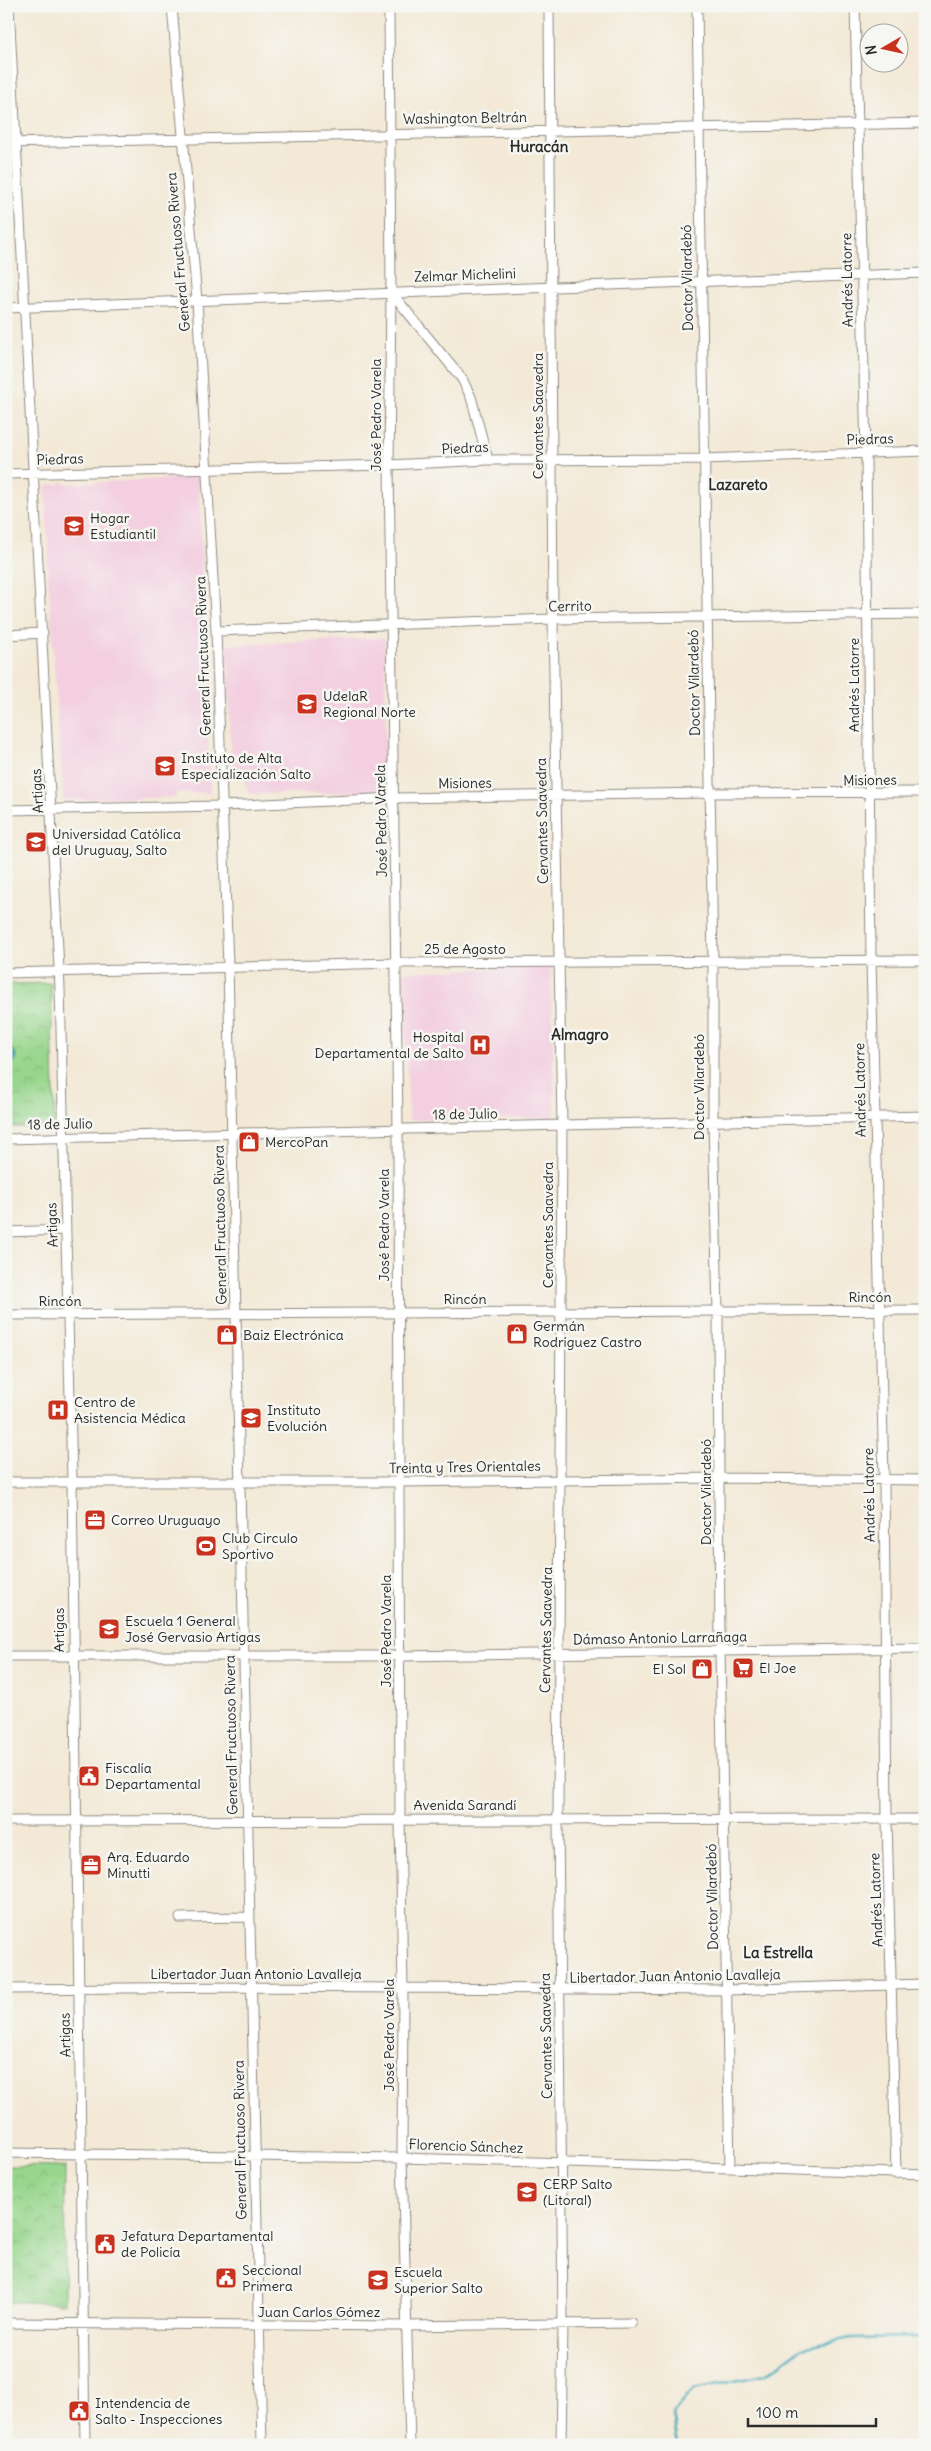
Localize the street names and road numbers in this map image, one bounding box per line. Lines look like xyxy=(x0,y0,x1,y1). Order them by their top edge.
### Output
street label: Washington Beltrán xyxy=(403,108,527,128)
street label: General Fructuoso Rivera xyxy=(162,172,194,332)
street label: Doctor Vilardebó xyxy=(677,225,697,331)
street label: Andrés Latorre xyxy=(837,233,857,327)
street label: Zelmar Michelini xyxy=(414,264,516,286)
street label: Cervantes Saavedra xyxy=(529,353,547,479)
street label: José Pedro Varela xyxy=(367,359,385,471)
street label: Piedras xyxy=(846,429,894,449)
street label: Piedras xyxy=(441,438,489,458)
street label: Piedras xyxy=(36,449,84,469)
street label: General Fructuoso Rivera xyxy=(191,576,215,736)
street label: Cerrito xyxy=(548,597,592,615)
street label: Doctor Vilardebó xyxy=(684,630,704,736)
street label: Andrés Latorre xyxy=(845,638,863,732)
street label: Cervantes Saavedra xyxy=(532,758,552,884)
street label: José Pedro Varela xyxy=(371,764,391,878)
street label: Artigas xyxy=(27,768,47,814)
street label: Misiones xyxy=(843,771,897,789)
street label: Misiones xyxy=(438,774,492,792)
street label: 25 de Agosto xyxy=(424,940,506,958)
street label: Doctor Vilardebó xyxy=(690,1034,708,1140)
street label: Andrés Latorre xyxy=(850,1043,870,1137)
street label: 18 de Julio xyxy=(432,1104,498,1124)
street label: 18 de Julio xyxy=(27,1114,93,1134)
street label: General Fructuoso Rivera xyxy=(210,1145,230,1305)
street label: Cervantes Saavedra xyxy=(539,1162,557,1288)
street label: José Pedro Varela xyxy=(375,1169,393,1281)
street label: Artigas xyxy=(42,1202,62,1248)
street label: Rincón xyxy=(848,1288,892,1306)
street label: Rincón xyxy=(443,1290,487,1308)
street label: Rincón xyxy=(38,1292,82,1310)
street label: Doctor Vilardebó xyxy=(697,1439,715,1545)
street label: Andrés Latorre xyxy=(859,1448,879,1542)
street label: Treinta y Tres Orientales xyxy=(389,1457,541,1477)
street label: Cervantes Saavedra xyxy=(536,1567,556,1693)
street label: José Pedro Varela xyxy=(377,1575,395,1687)
street label: Artigas xyxy=(50,1608,68,1652)
street label: Dámaso Antonio Larrañaga xyxy=(573,1627,747,1649)
street label: General Fructuoso Rivera xyxy=(221,1655,241,1815)
street label: Avenida Sarandí xyxy=(414,1796,516,1814)
street label: Doctor Vilardebó xyxy=(702,1844,722,1950)
street label: Andrés Latorre xyxy=(865,1852,887,1948)
street label: Libertador Juan Antonio Lavalleja xyxy=(150,1965,362,1983)
street label: Libertador Juan Antonio Lavalleja xyxy=(569,1965,781,1987)
street label: Cervantes Saavedra xyxy=(536,1973,556,2099)
street label: José Pedro Varela xyxy=(380,1979,398,2091)
street label: Artigas xyxy=(56,2012,74,2058)
street label: General Fructuoso Rivera xyxy=(230,2060,250,2220)
street label: Florencio Sánchez xyxy=(408,2135,524,2157)
street label: Juan Carlos Gómez xyxy=(258,2303,381,2321)

